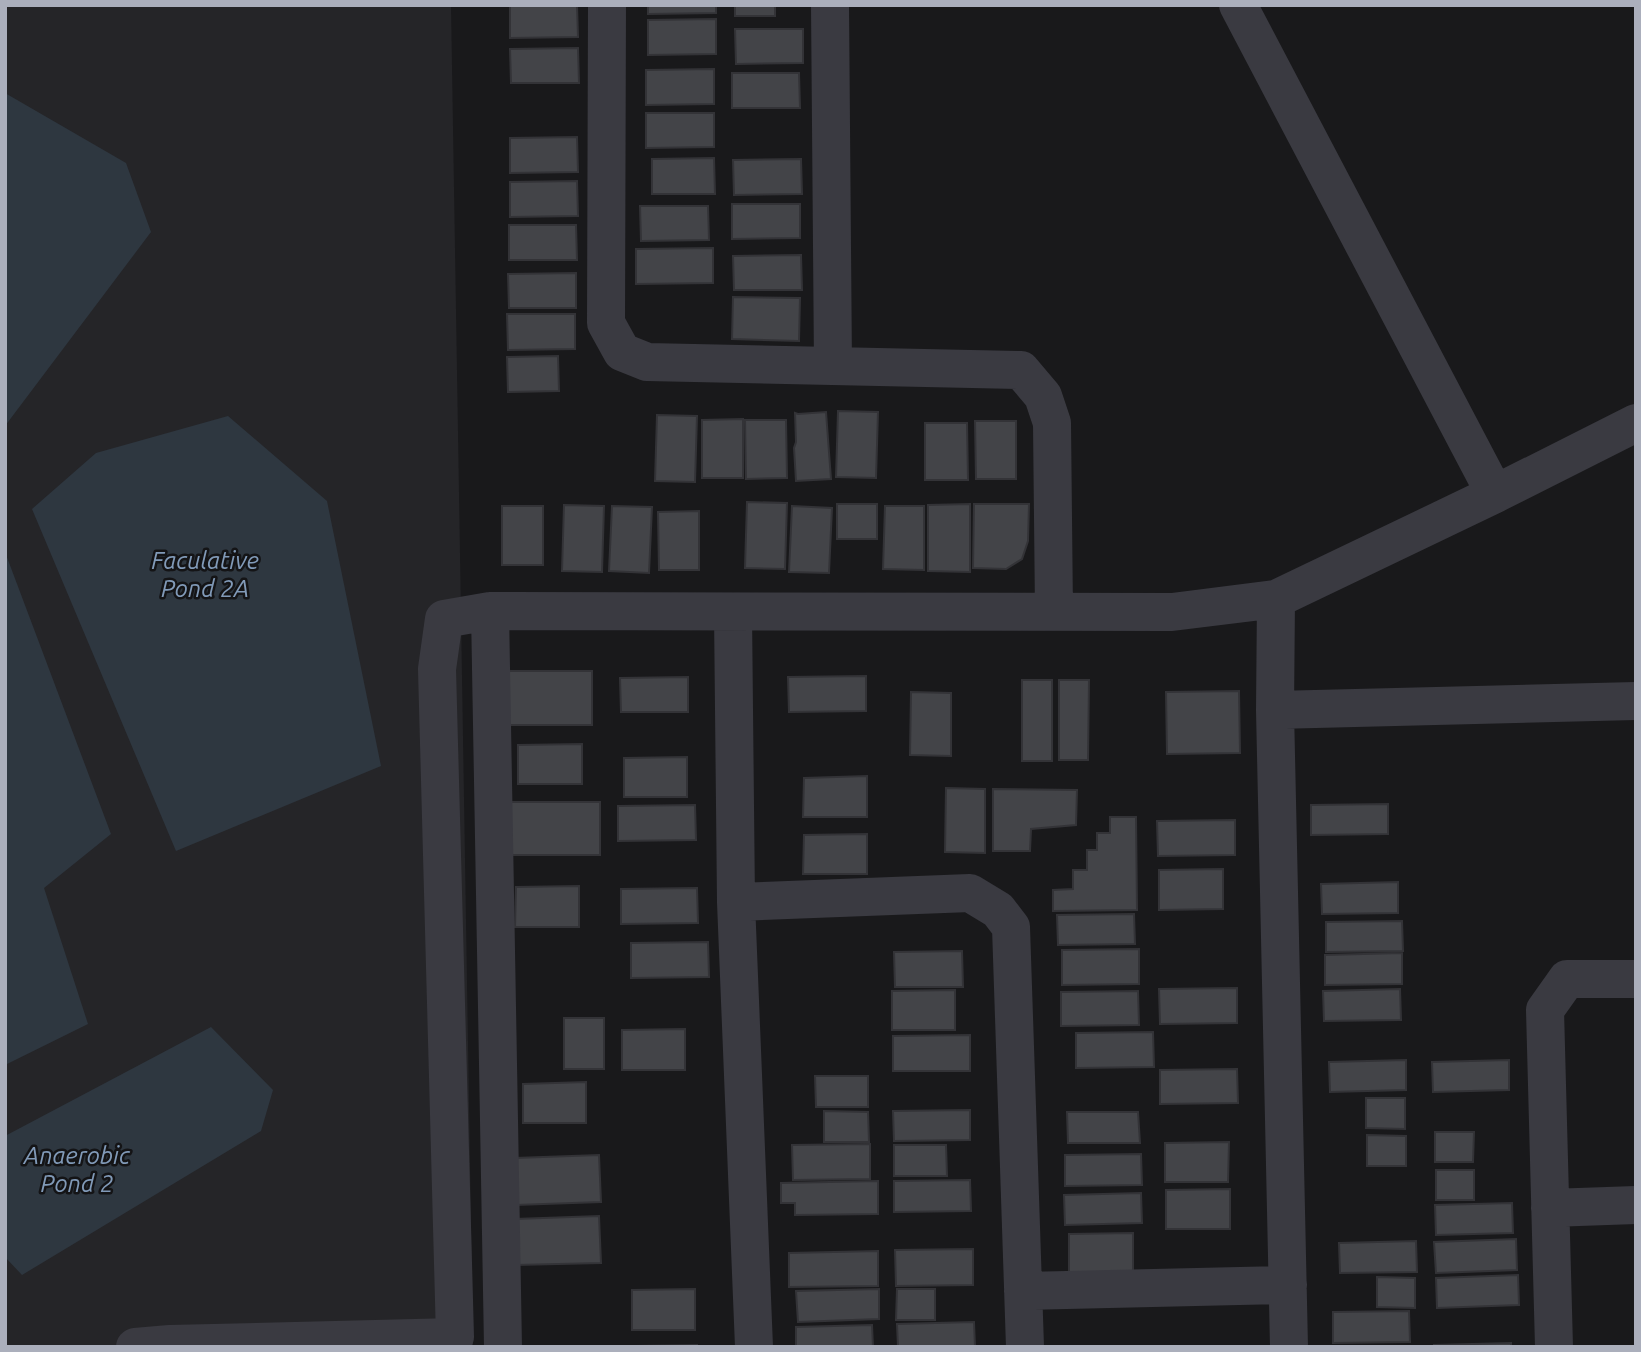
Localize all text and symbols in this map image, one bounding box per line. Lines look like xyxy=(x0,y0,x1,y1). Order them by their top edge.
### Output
water label: Faculative Pond 2A xyxy=(151,547,259,602)
water label: Anaerobic Pond 2 xyxy=(23,1142,131,1197)

